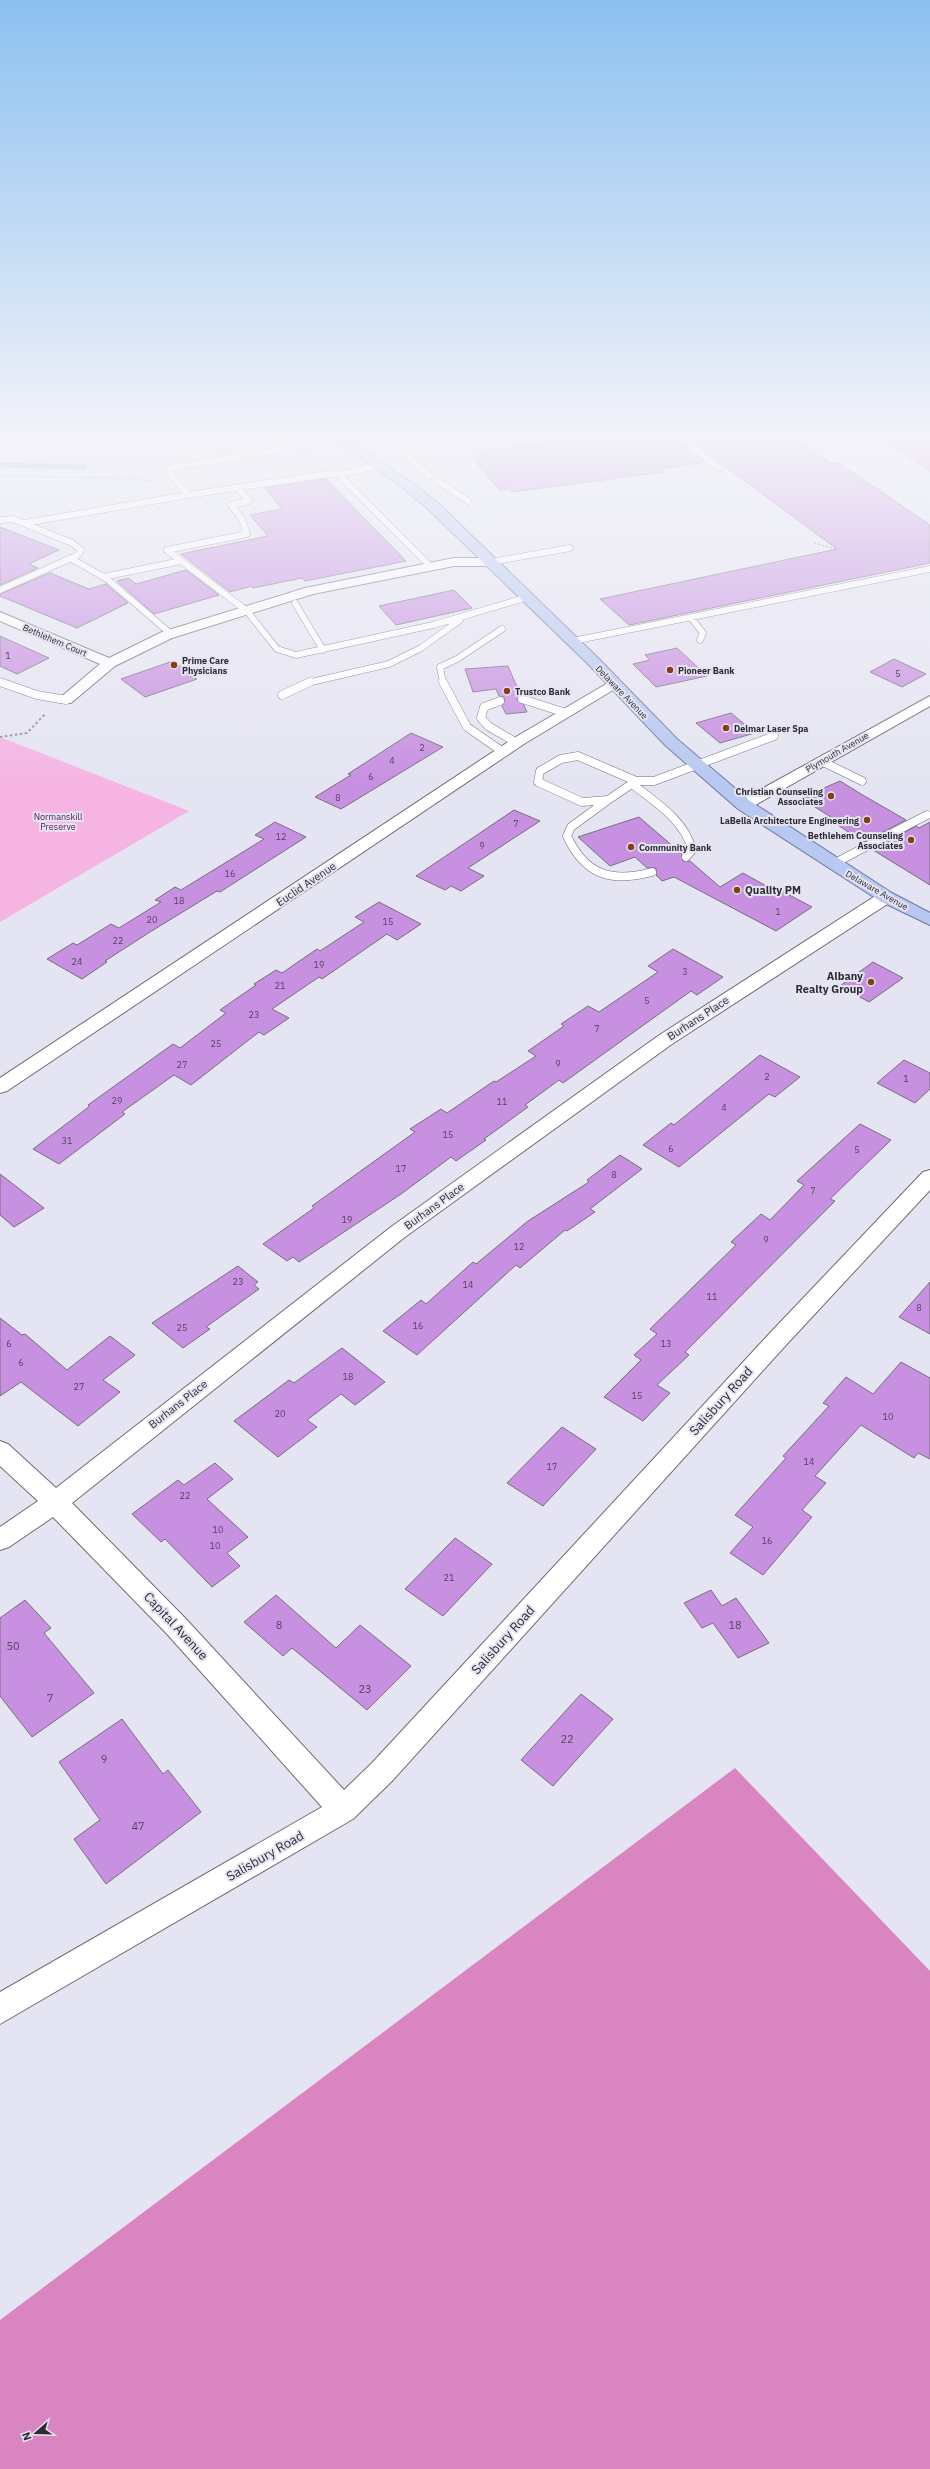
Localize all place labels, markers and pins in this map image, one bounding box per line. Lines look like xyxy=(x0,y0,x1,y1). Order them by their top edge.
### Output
place label: Prime Care Physicians xyxy=(182,655,229,676)
marker: Prime Care Physicians xyxy=(169,660,179,670)
marker: Pioneer Bank xyxy=(665,665,675,675)
place label: Pioneer Bank xyxy=(678,665,735,676)
marker: Trustco Bank xyxy=(502,686,512,696)
place label: Trustco Bank xyxy=(515,686,571,697)
marker: Delmar Laser Spa xyxy=(721,723,731,733)
place label: Delmar Laser Spa xyxy=(734,723,808,734)
place label: Christian Counseling Associates xyxy=(736,786,823,807)
marker: Christian Counseling Associates xyxy=(826,791,836,801)
place label: LaBella Architecture Engineering xyxy=(720,815,859,826)
marker: LaBella Architecture Engineering xyxy=(862,815,872,825)
place label: Bethlehem Counseling Associates xyxy=(808,830,903,851)
marker: Bethlehem Counseling Associates xyxy=(906,835,916,845)
marker: Community Bank xyxy=(626,842,636,852)
place label: Community Bank xyxy=(639,842,712,853)
place label: Quality PM xyxy=(745,883,801,897)
marker: Quality PM xyxy=(732,885,742,895)
place label: Albany Realty Group xyxy=(796,969,863,996)
marker: Albany Realty Group xyxy=(866,977,876,987)

